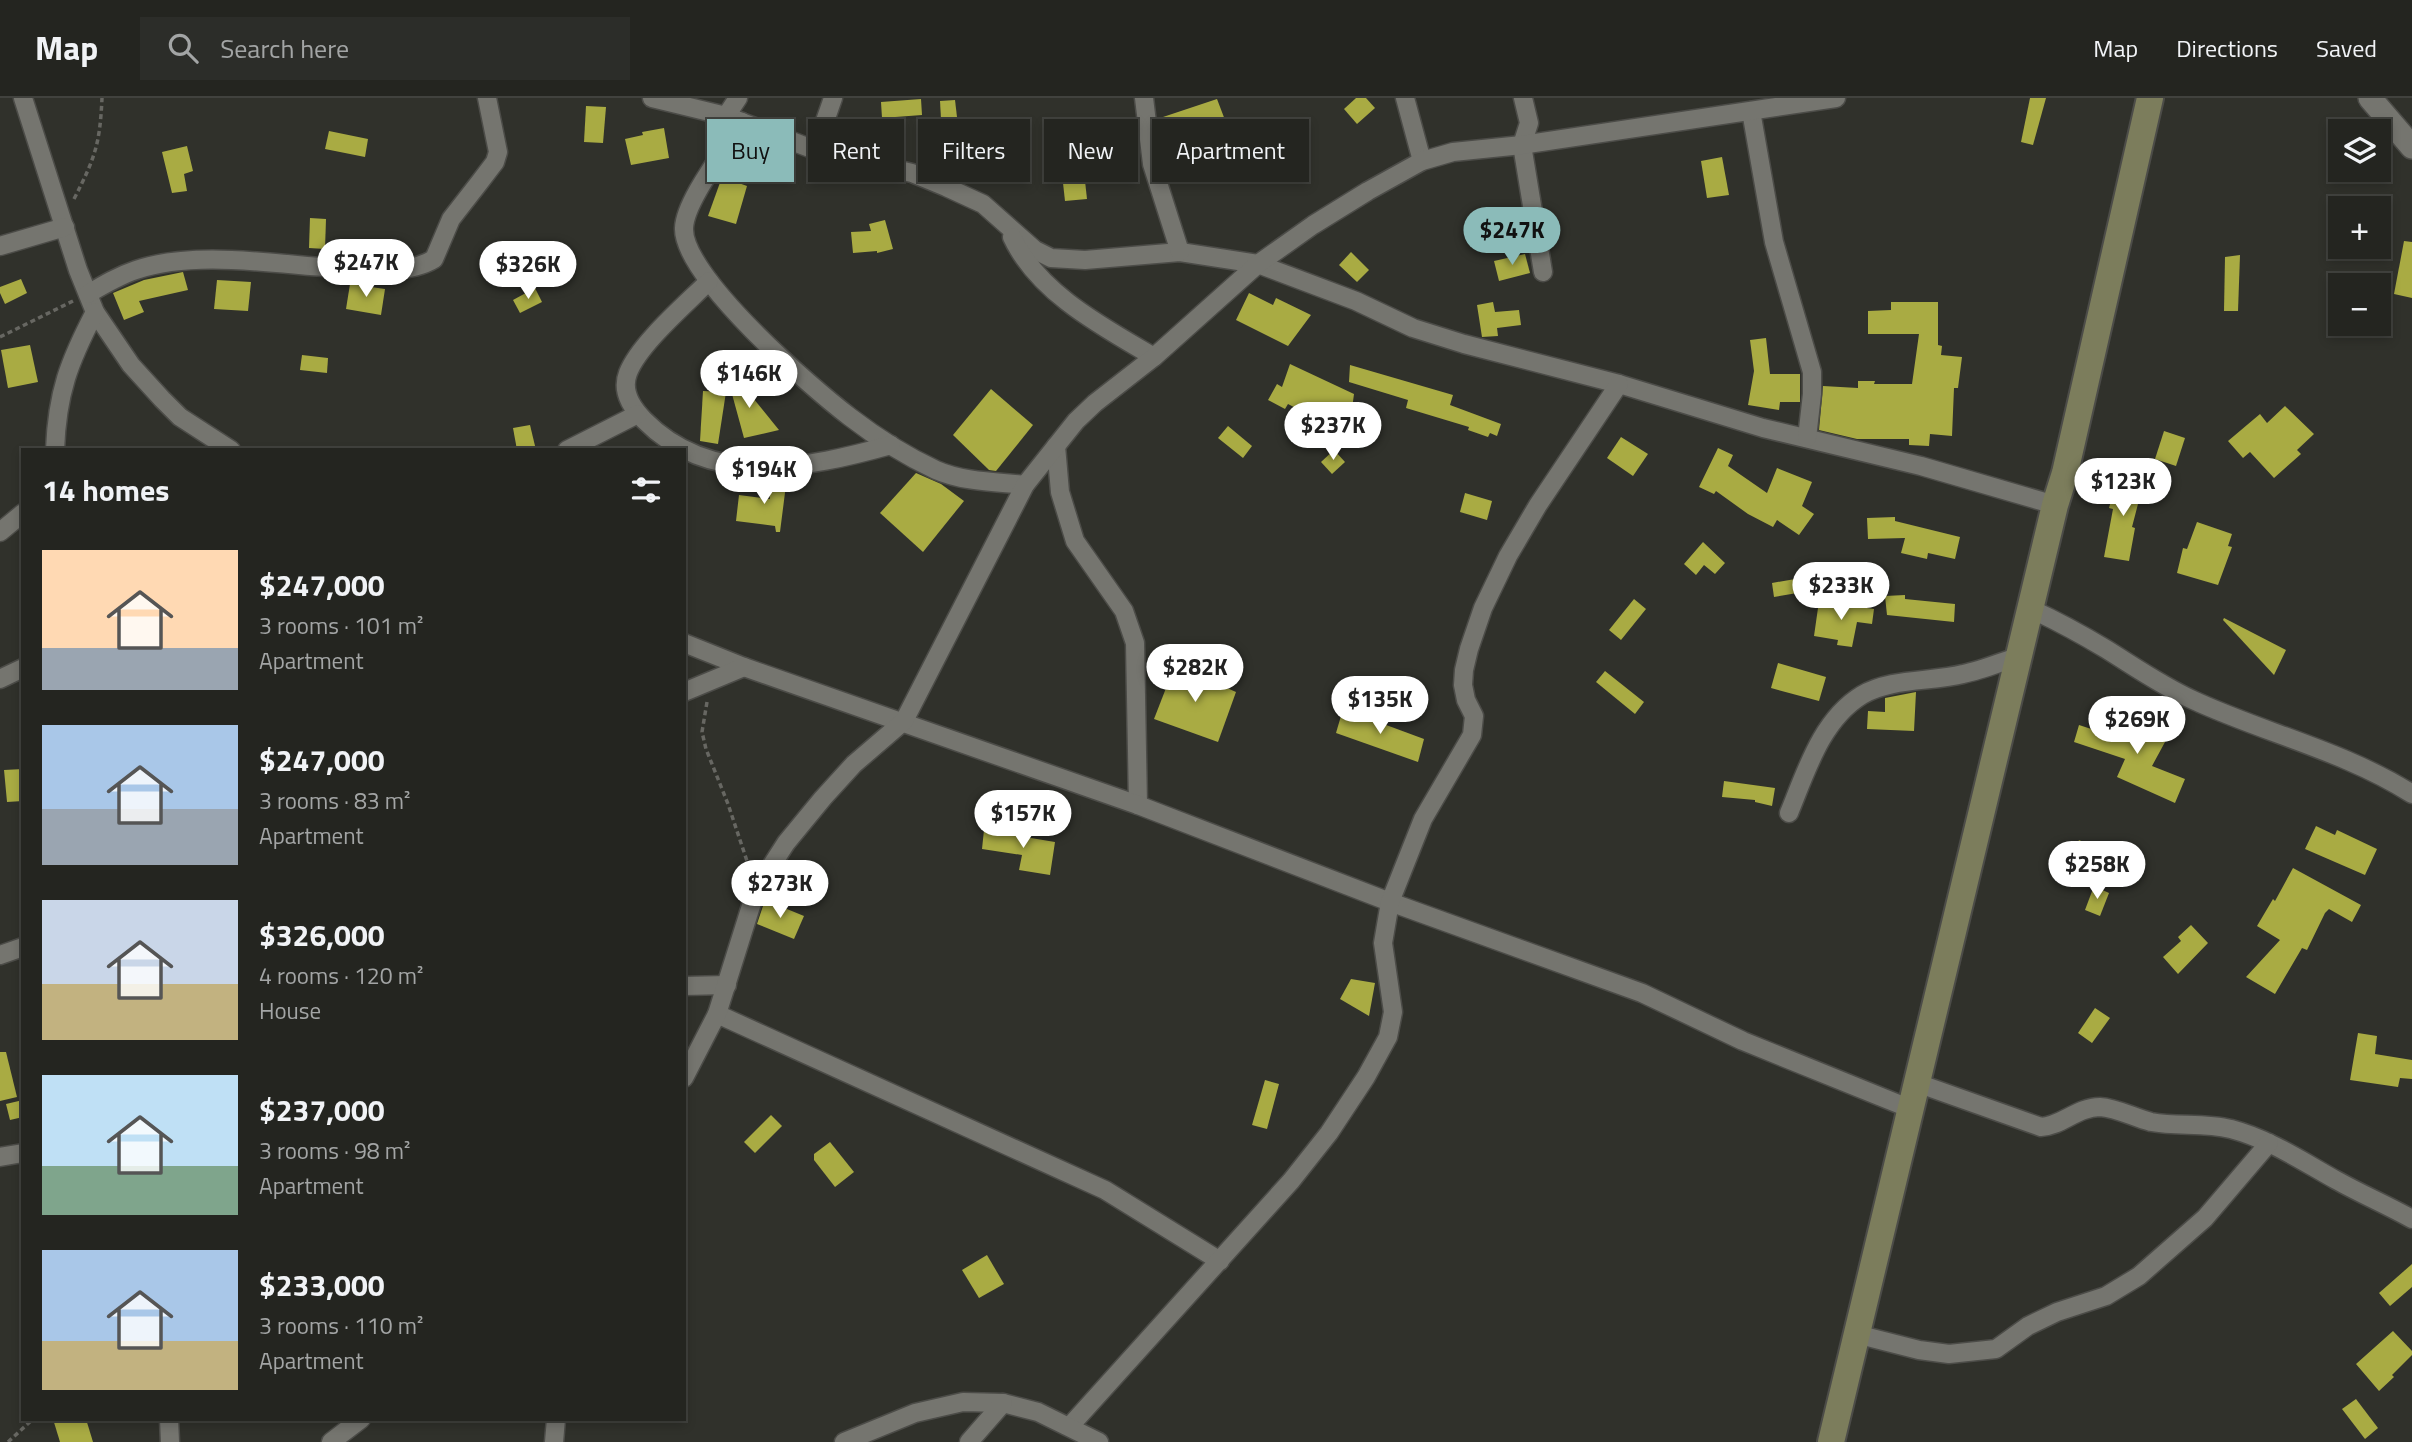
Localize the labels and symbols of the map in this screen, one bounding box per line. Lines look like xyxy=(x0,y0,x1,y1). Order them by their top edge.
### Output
pin: $247K xyxy=(1463,208,1561,267)
pin: $247K xyxy=(317,240,415,299)
pin: $326K xyxy=(479,242,577,301)
pin: $146K xyxy=(700,350,798,410)
pin: $237K xyxy=(1284,402,1382,462)
pin: $194K xyxy=(715,446,813,506)
pin: $123K xyxy=(2074,458,2172,518)
pin: $233K xyxy=(1792,562,1890,622)
pin: $282K xyxy=(1146,644,1244,704)
pin: $135K xyxy=(1331,676,1429,736)
pin: $269K xyxy=(2088,696,2186,756)
pin: $157K xyxy=(974,790,1072,850)
pin: $258K xyxy=(2048,842,2146,901)
pin: $273K xyxy=(731,860,829,920)

